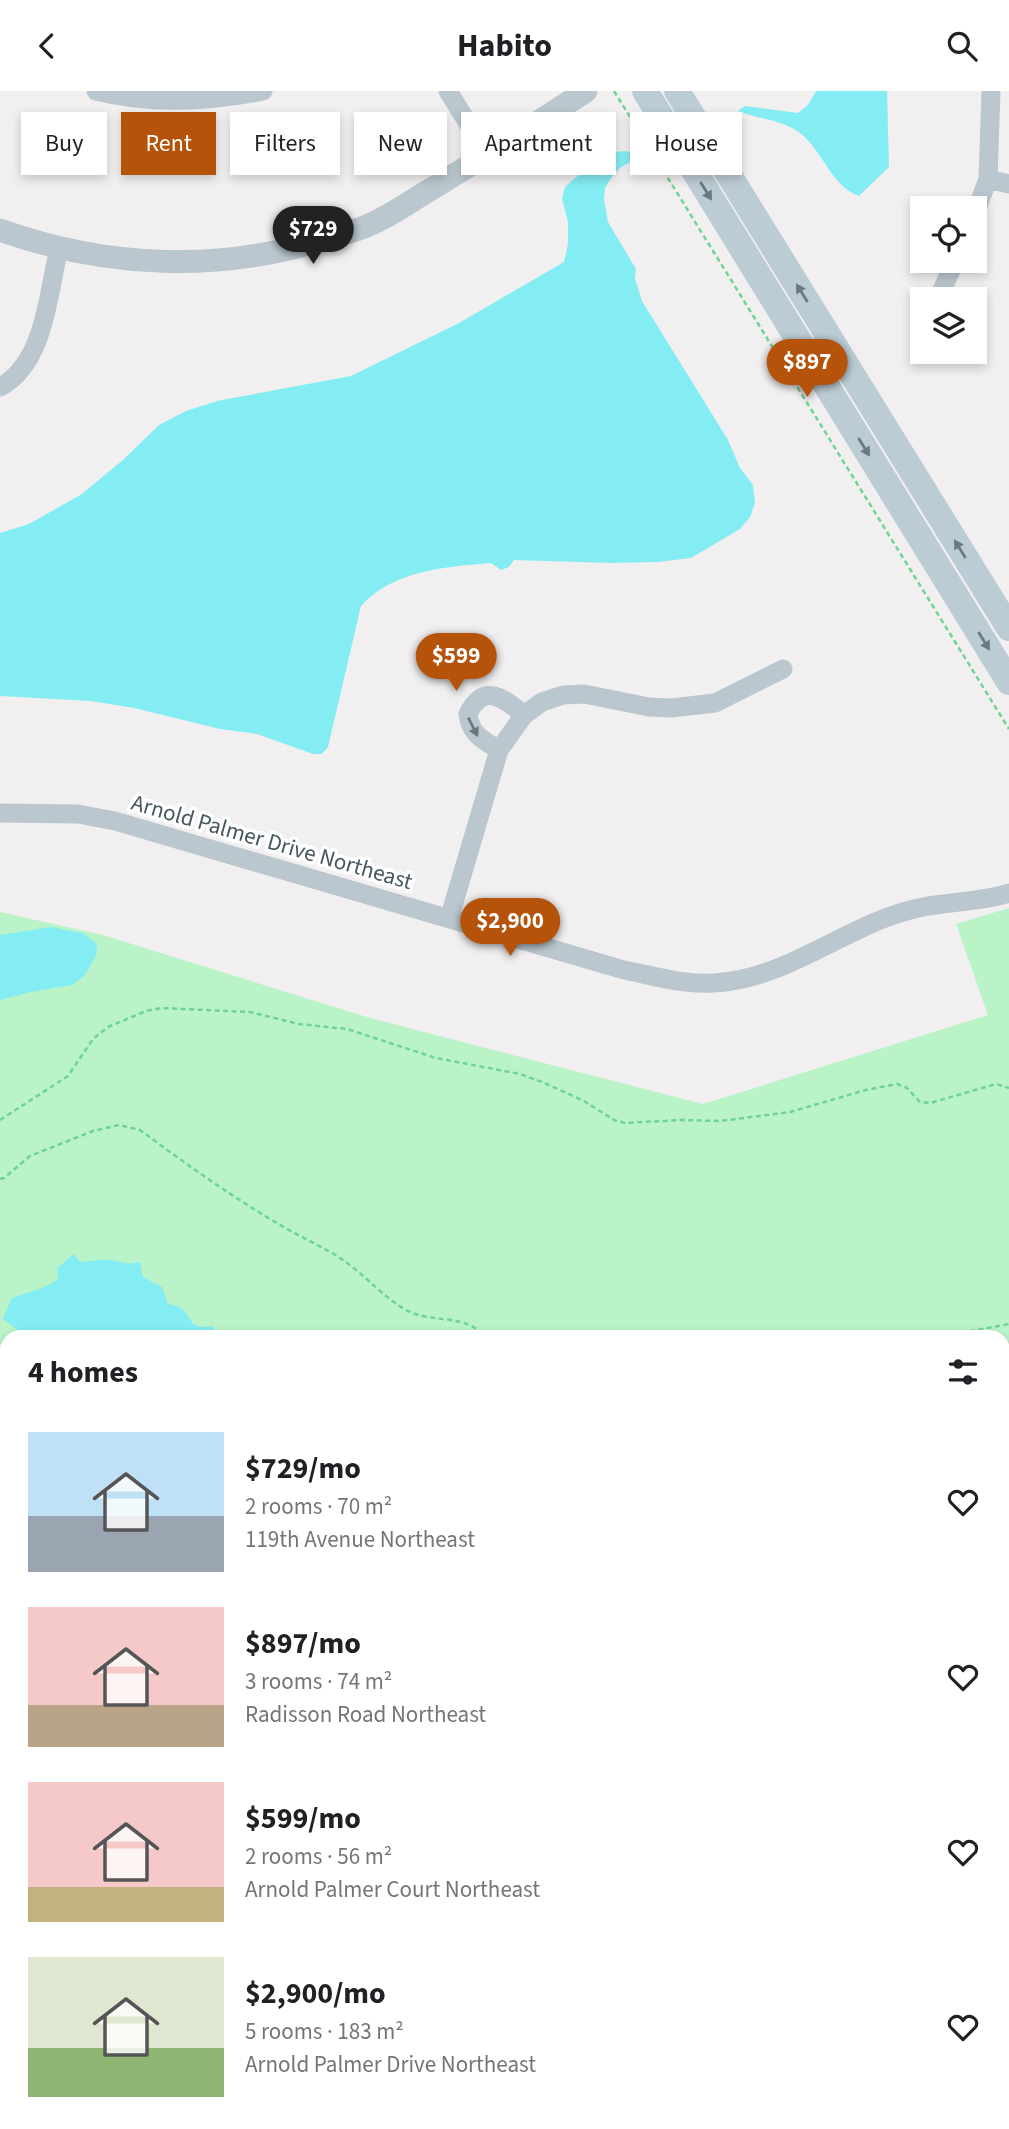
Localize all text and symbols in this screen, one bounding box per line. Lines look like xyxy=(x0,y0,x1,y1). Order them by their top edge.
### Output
text: Habito xyxy=(457,23,552,69)
icon: back xyxy=(28,27,66,65)
icon: search xyxy=(943,27,981,65)
chip: Buy xyxy=(21,112,107,175)
chip: Rent xyxy=(121,112,216,175)
chip: Filters xyxy=(230,112,340,175)
chip: New xyxy=(354,112,447,175)
chip: Apartment xyxy=(461,112,616,175)
chip: House xyxy=(630,112,742,175)
one-way arrow xyxy=(700,182,713,201)
map controls xyxy=(910,196,987,364)
button: locate xyxy=(910,196,987,273)
pin: $729 xyxy=(272,207,354,266)
text: $729 xyxy=(289,212,337,245)
one-way arrow xyxy=(795,283,808,302)
button: layers xyxy=(910,287,987,364)
pin: $897 xyxy=(766,339,848,399)
text: $897 xyxy=(783,345,831,378)
one-way arrow xyxy=(858,438,871,457)
one-way arrow xyxy=(954,539,967,559)
one-way arrow xyxy=(977,631,990,651)
pin: $599 xyxy=(415,633,497,693)
text: $599 xyxy=(432,639,480,672)
one-way arrow xyxy=(467,717,479,737)
street label: Arnold Palmer Drive Northeast xyxy=(128,786,417,898)
pin: $2,900 xyxy=(453,899,567,958)
text: $2,900 xyxy=(476,904,544,937)
text: 4 homes xyxy=(28,1351,138,1394)
icon: filters xyxy=(944,1353,982,1391)
text: $729/mo xyxy=(245,1447,361,1490)
icon: home xyxy=(84,1460,168,1544)
icon: heart xyxy=(944,1483,982,1521)
text: 2 rooms · 70 m² xyxy=(245,1490,392,1523)
text: 119th Avenue Northeast xyxy=(245,1523,475,1556)
text: $897/mo xyxy=(245,1622,361,1665)
icon: home xyxy=(84,1635,168,1719)
icon: heart xyxy=(944,1658,982,1696)
text: 3 rooms · 74 m² xyxy=(245,1665,392,1698)
text: Radisson Road Northeast xyxy=(245,1698,486,1731)
text: $599/mo xyxy=(245,1797,361,1840)
icon: home xyxy=(84,1810,168,1894)
icon: heart xyxy=(944,1833,982,1871)
text: 2 rooms · 56 m² xyxy=(245,1840,392,1873)
text: Arnold Palmer Court Northeast xyxy=(245,1873,540,1906)
text: $2,900/mo xyxy=(245,1972,386,2015)
icon: home xyxy=(84,1985,168,2069)
icon: heart xyxy=(944,2008,982,2046)
text: 5 rooms · 183 m² xyxy=(245,2015,404,2048)
text: Arnold Palmer Drive Northeast xyxy=(245,2048,536,2081)

